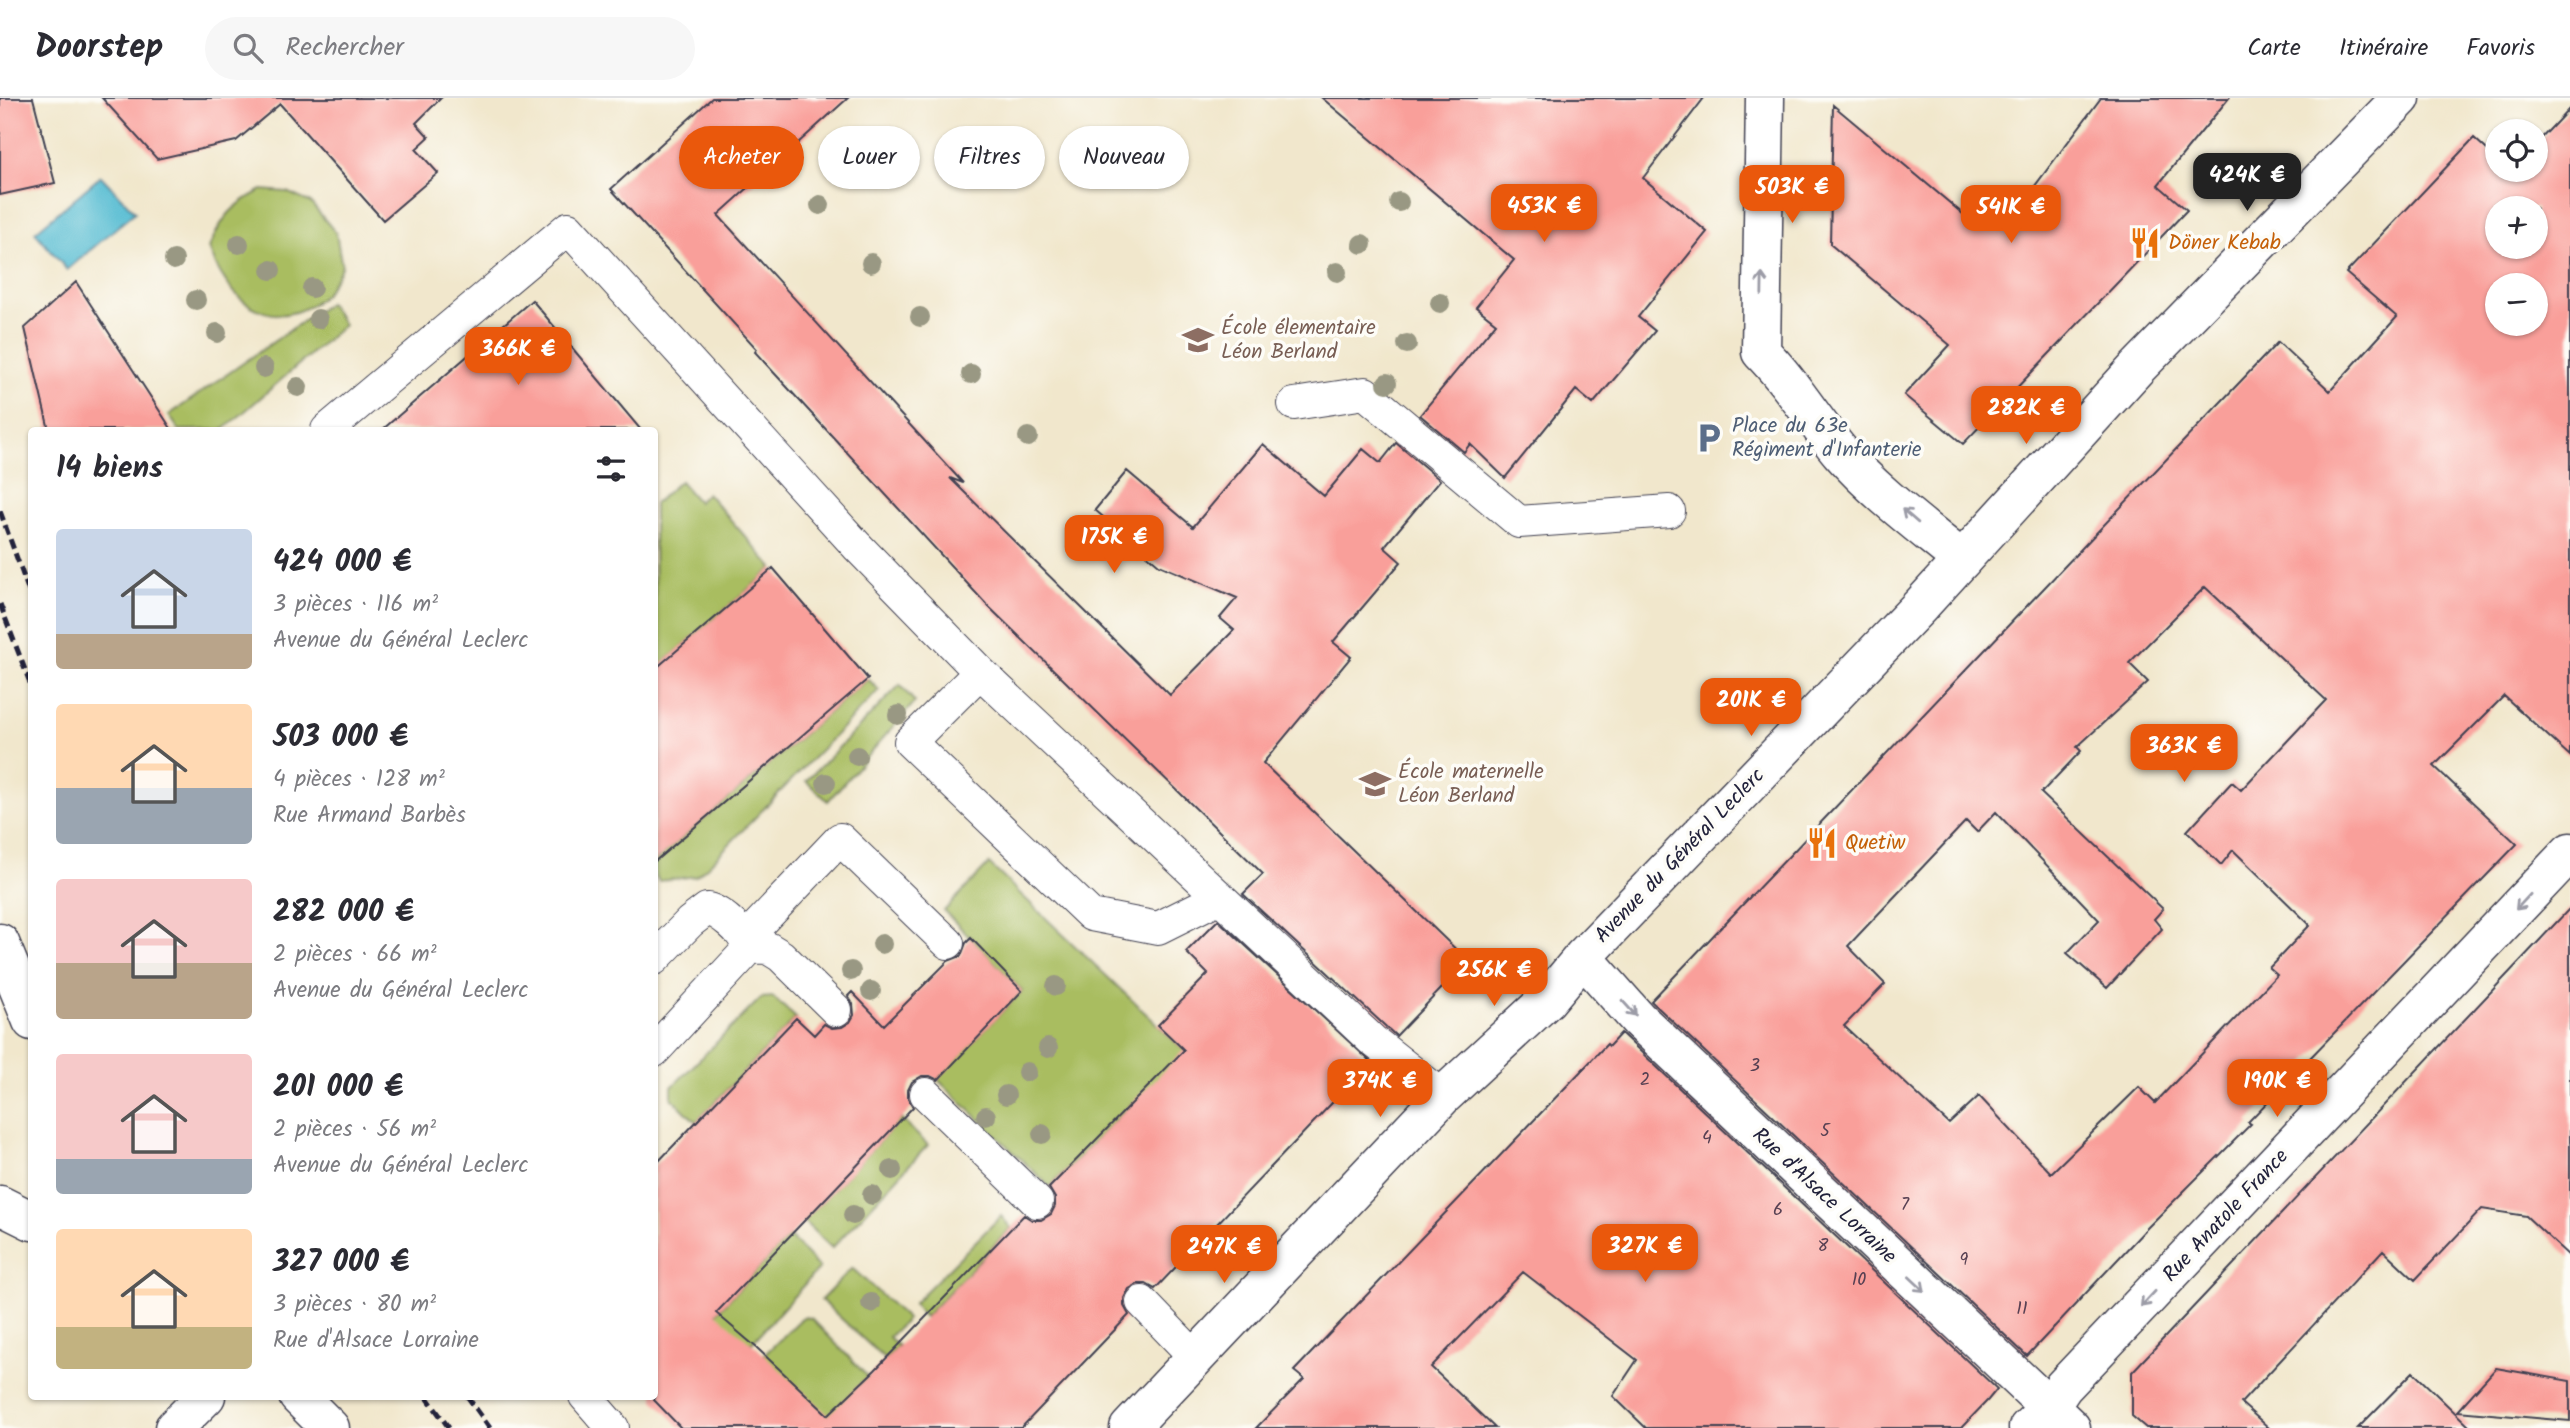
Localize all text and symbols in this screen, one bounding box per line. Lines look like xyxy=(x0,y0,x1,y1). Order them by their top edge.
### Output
search box xyxy=(205,17,695,80)
text: Doorstep xyxy=(35,22,163,75)
text: Rechercher xyxy=(285,27,404,69)
icon: search xyxy=(229,29,267,67)
text: Carte xyxy=(2247,29,2301,68)
text: Itinéraire xyxy=(2339,29,2428,68)
text: Favoris xyxy=(2466,29,2535,68)
map controls xyxy=(2485,119,2548,336)
button: locate xyxy=(2485,119,2548,182)
chip: Acheter xyxy=(679,126,804,189)
chip: Louer xyxy=(818,126,920,189)
chip: Filtres xyxy=(934,126,1045,189)
chip: Nouveau xyxy=(1059,126,1189,189)
pin: 424K € xyxy=(2190,153,2304,213)
text: 424K € xyxy=(2209,158,2285,194)
pin: 503K € xyxy=(1735,166,1849,225)
text: 503K € xyxy=(1755,170,1829,206)
pin: 453K € xyxy=(1487,184,1601,244)
pin: 541K € xyxy=(1954,186,2068,245)
text: 453K € xyxy=(1507,189,1581,225)
text: 541K € xyxy=(1977,190,2045,226)
button: + xyxy=(2485,196,2548,259)
restaurant icon: Döner Kebab xyxy=(2128,226,2162,260)
place label: Döner Kebab xyxy=(2168,227,2281,260)
one-way arrow xyxy=(1755,273,1768,296)
button: − xyxy=(2485,273,2548,336)
place label: École élementaire Léon Berland xyxy=(1221,312,1376,369)
school or university icon: École élementaire Léon Berland xyxy=(1181,323,1215,357)
pin: 366K € xyxy=(461,328,575,387)
text: 366K € xyxy=(481,332,555,368)
pin: 282K € xyxy=(1969,386,2083,446)
text: 282K € xyxy=(1987,391,2065,427)
place label: Place du 63e Régiment d'Infanterie xyxy=(1732,410,1922,467)
parking icon: Place du 63e Régiment d'Infanterie xyxy=(1692,421,1726,455)
text: 14 biens xyxy=(56,445,163,493)
icon: filters xyxy=(592,450,630,488)
one-way arrow xyxy=(1901,508,1919,524)
pin: 175K € xyxy=(1057,516,1171,575)
text: 175K € xyxy=(1081,520,1147,556)
text: 424 000 € xyxy=(273,539,411,587)
icon: home xyxy=(112,557,196,641)
text: 3 pièces · 116 m² xyxy=(273,587,438,623)
text: Avenue du Général Leclerc xyxy=(273,623,528,659)
pin: 201K € xyxy=(1694,678,1808,738)
text: 201K € xyxy=(1716,683,1786,719)
text: 503 000 € xyxy=(273,714,408,762)
pin: 363K € xyxy=(2127,724,2241,784)
text: 363K € xyxy=(2147,729,2221,765)
icon: home xyxy=(112,732,196,816)
place label: École maternelle Léon Berland xyxy=(1398,756,1544,813)
street label: Avenue du Général Leclerc xyxy=(1587,761,1773,951)
text: 4 pièces · 128 m² xyxy=(273,762,445,798)
school or university icon: École maternelle Léon Berland xyxy=(1358,767,1392,801)
text: Rue Armand Barbès xyxy=(273,798,466,834)
restaurant icon: Quetiw xyxy=(1805,826,1839,860)
place label: Quetiw xyxy=(1845,827,1906,860)
text: 282 000 € xyxy=(273,889,414,937)
one-way arrow xyxy=(2515,893,2532,910)
icon: home xyxy=(112,907,196,991)
text: 2 pièces · 66 m² xyxy=(273,937,437,973)
pin: 256K € xyxy=(1437,948,1551,1008)
text: 256K € xyxy=(1457,953,1531,989)
text: Avenue du Général Leclerc xyxy=(273,973,528,1009)
one-way arrow xyxy=(1620,999,1637,1016)
house number: 3 xyxy=(1750,1052,1760,1081)
pin: 374K € xyxy=(1323,1060,1437,1119)
pin: 190K € xyxy=(2220,1060,2334,1119)
text: 201 000 € xyxy=(273,1064,403,1112)
text: 374K € xyxy=(1343,1064,1417,1100)
text: 190K € xyxy=(2243,1064,2311,1100)
house number: 2 xyxy=(1640,1066,1650,1095)
icon: home xyxy=(112,1082,196,1166)
text: 2 pièces · 56 m² xyxy=(273,1112,436,1148)
house number: 5 xyxy=(1820,1117,1831,1146)
street label: Rue d'Alsace Lorraine xyxy=(1744,1120,1904,1273)
house number: 4 xyxy=(1702,1124,1712,1153)
street label: Rue Anatole France xyxy=(2155,1141,2297,1290)
text: Avenue du Général Leclerc xyxy=(273,1148,528,1184)
house number: 7 xyxy=(1901,1191,1910,1220)
house number: 6 xyxy=(1773,1196,1783,1225)
pin: 327K € xyxy=(1588,1224,1702,1284)
pin: 247K € xyxy=(1167,1226,1281,1285)
text: 327K € xyxy=(1608,1229,1682,1265)
text: 247K € xyxy=(1187,1230,1261,1266)
house number: 8 xyxy=(1818,1232,1829,1261)
text: 327 000 € xyxy=(273,1239,409,1287)
house number: 9 xyxy=(1960,1246,1969,1275)
icon: home xyxy=(112,1257,196,1341)
house number: 10 xyxy=(1852,1266,1866,1295)
one-way arrow xyxy=(1908,1275,1925,1292)
text: 3 pièces · 80 m² xyxy=(273,1287,436,1323)
one-way arrow xyxy=(2140,1290,2157,1307)
house number: 11 xyxy=(2016,1295,2028,1324)
text: Rue d'Alsace Lorraine xyxy=(273,1323,479,1359)

